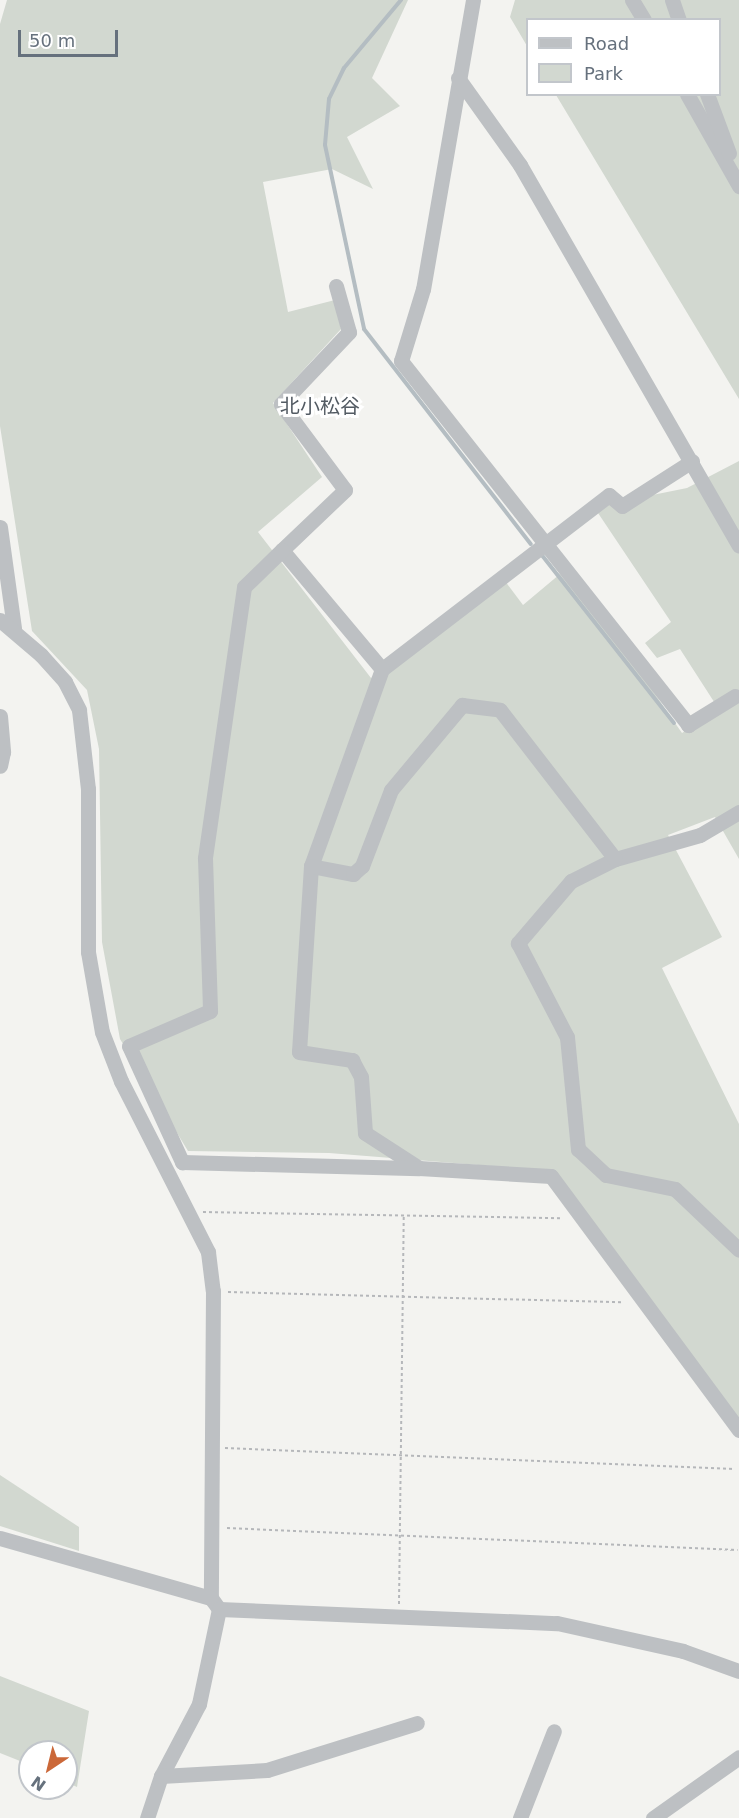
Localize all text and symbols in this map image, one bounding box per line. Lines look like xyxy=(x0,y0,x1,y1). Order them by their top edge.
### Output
scale bar xyxy=(21,18,122,56)
legend xyxy=(526,18,721,96)
text: 50 m xyxy=(29,30,75,51)
text: Road xyxy=(584,33,629,54)
text: Park xyxy=(584,63,623,84)
district label: 北小松谷 xyxy=(280,394,360,418)
north arrow xyxy=(18,1740,78,1800)
text: N xyxy=(28,1772,49,1795)

